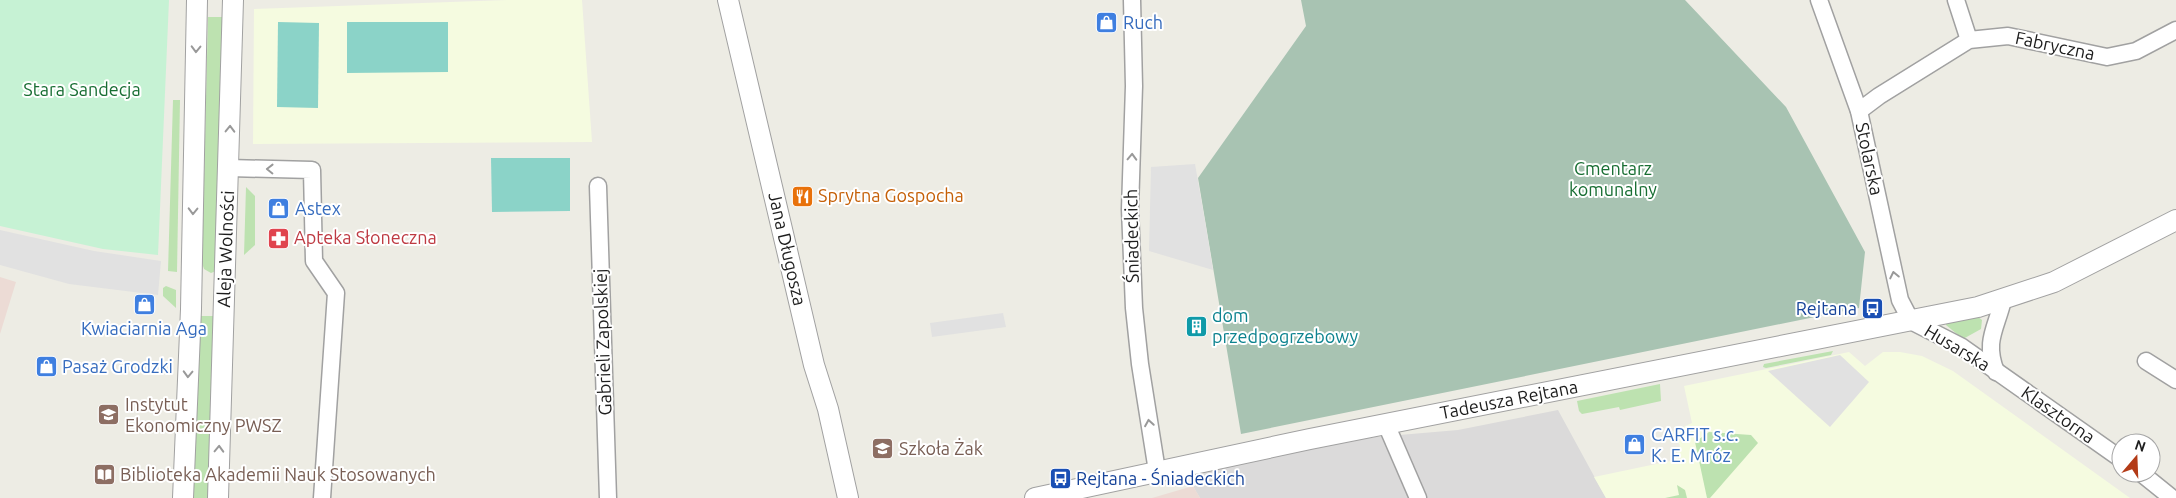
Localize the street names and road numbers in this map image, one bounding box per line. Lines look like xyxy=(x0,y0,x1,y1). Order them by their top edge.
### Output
street label: Fabryczna xyxy=(2014,27,2097,63)
street label: Stolarska xyxy=(1853,121,1887,197)
street label: Śniadeckich xyxy=(1119,189,1142,283)
street label: Aleja Wolności xyxy=(213,190,237,308)
street label: Jana Długosza xyxy=(765,190,811,307)
street label: Gabrieli Zapolskiej xyxy=(589,268,615,416)
street label: Husarska xyxy=(1921,320,1994,374)
street label: Tadeusza Rejtana xyxy=(1438,376,1579,422)
street label: Klasztorna xyxy=(2018,382,2099,447)

